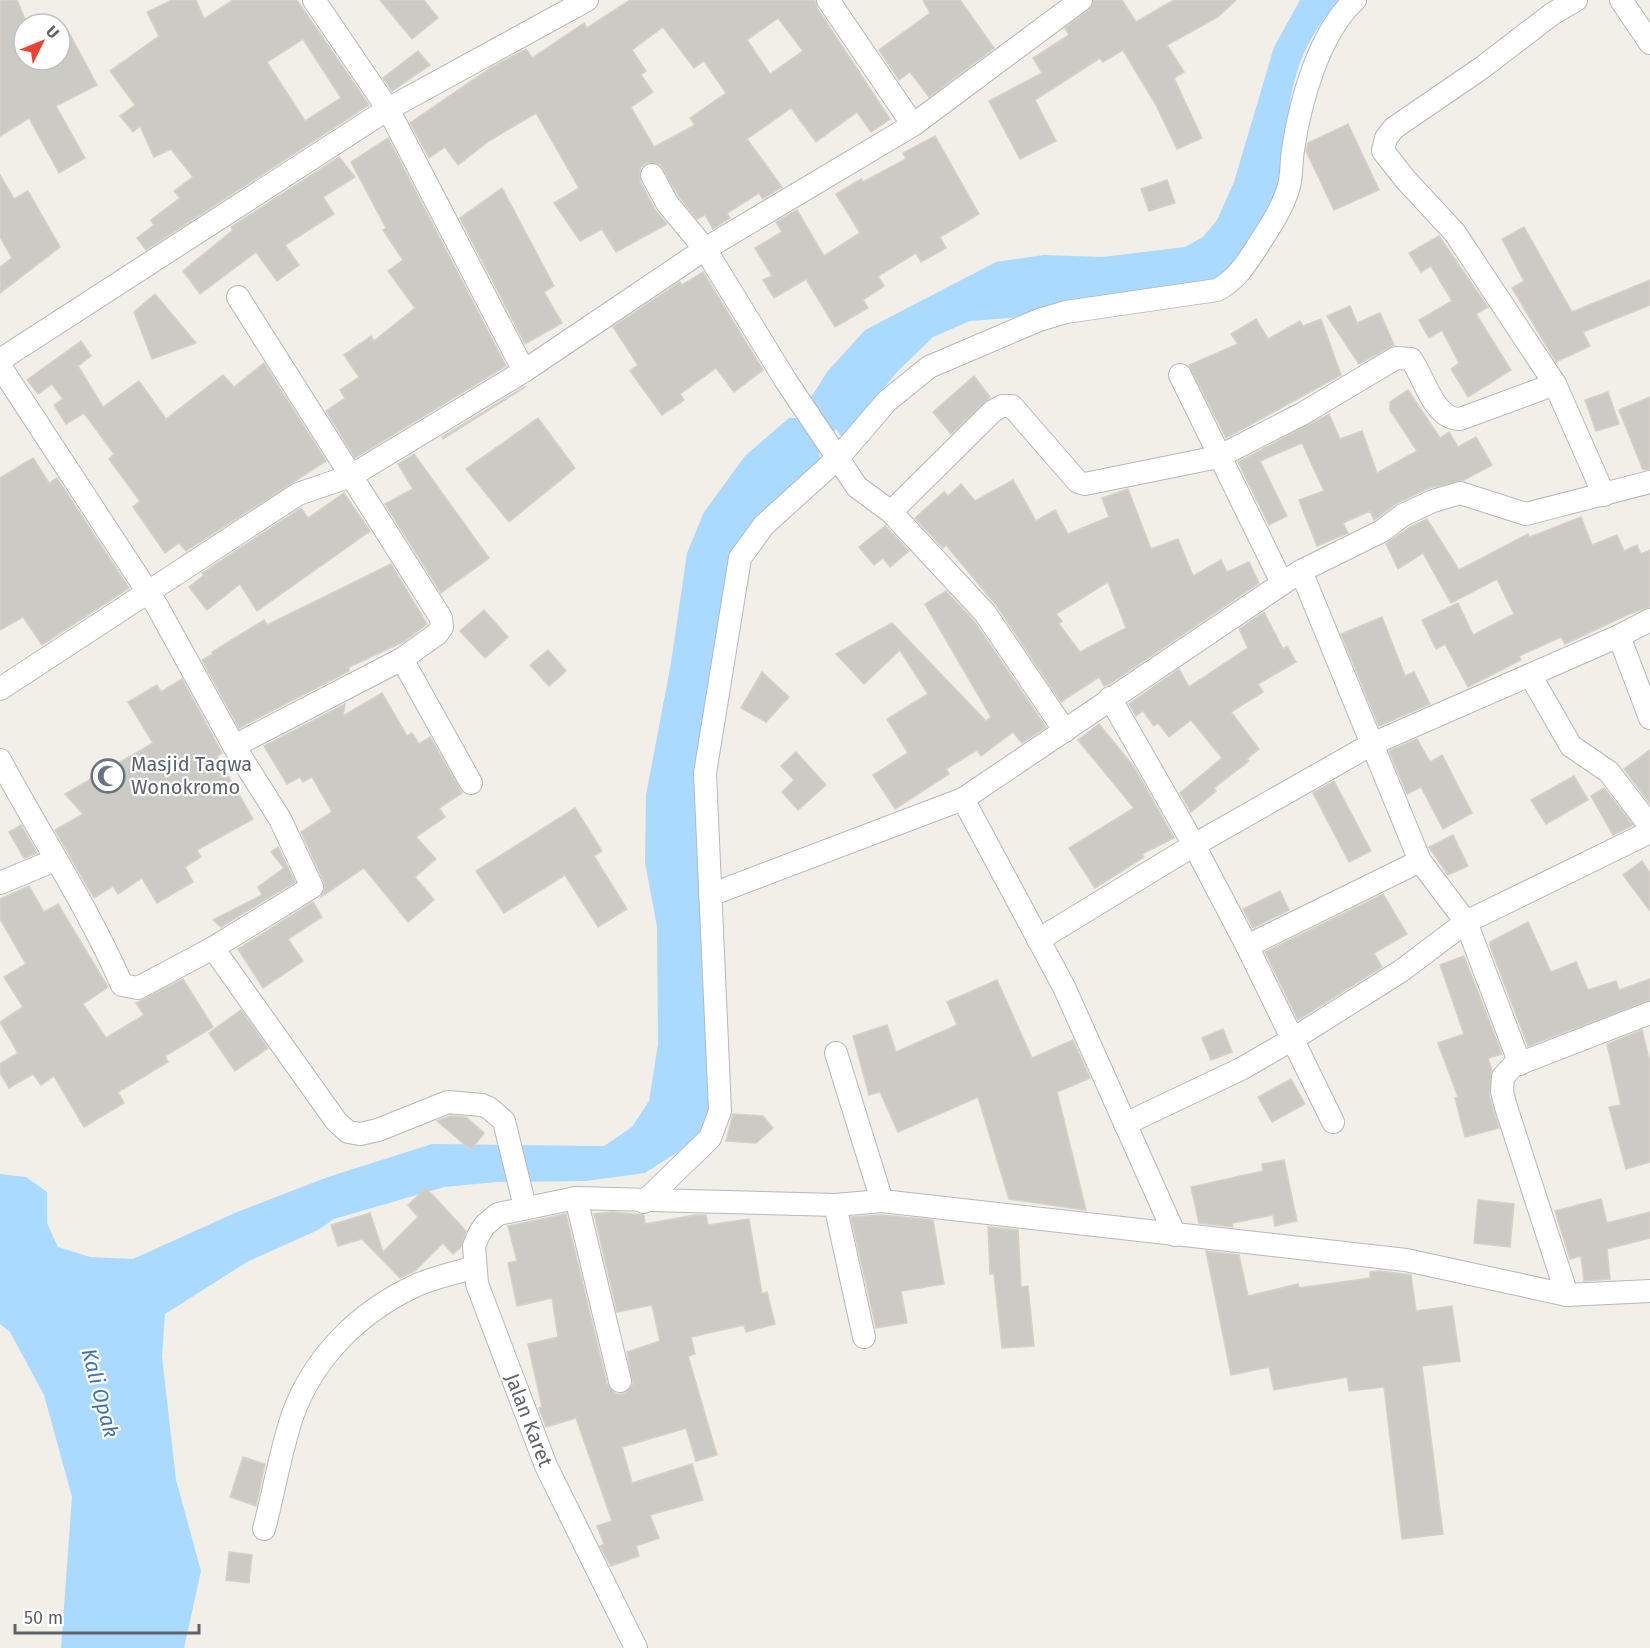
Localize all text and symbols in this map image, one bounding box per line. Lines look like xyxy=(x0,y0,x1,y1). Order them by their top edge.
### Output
north arrow xyxy=(12,12,72,72)
text: U xyxy=(42,22,63,42)
place label: Masjid Taqwa Wonokromo xyxy=(131,752,252,799)
mosque icon: Masjid Taqwa Wonokromo xyxy=(90,758,126,794)
water label: Kali Opak xyxy=(76,1346,124,1440)
street label: Jalan Karet xyxy=(500,1370,558,1471)
scale bar xyxy=(15,1597,200,1635)
text: 50 m xyxy=(24,1607,63,1629)

